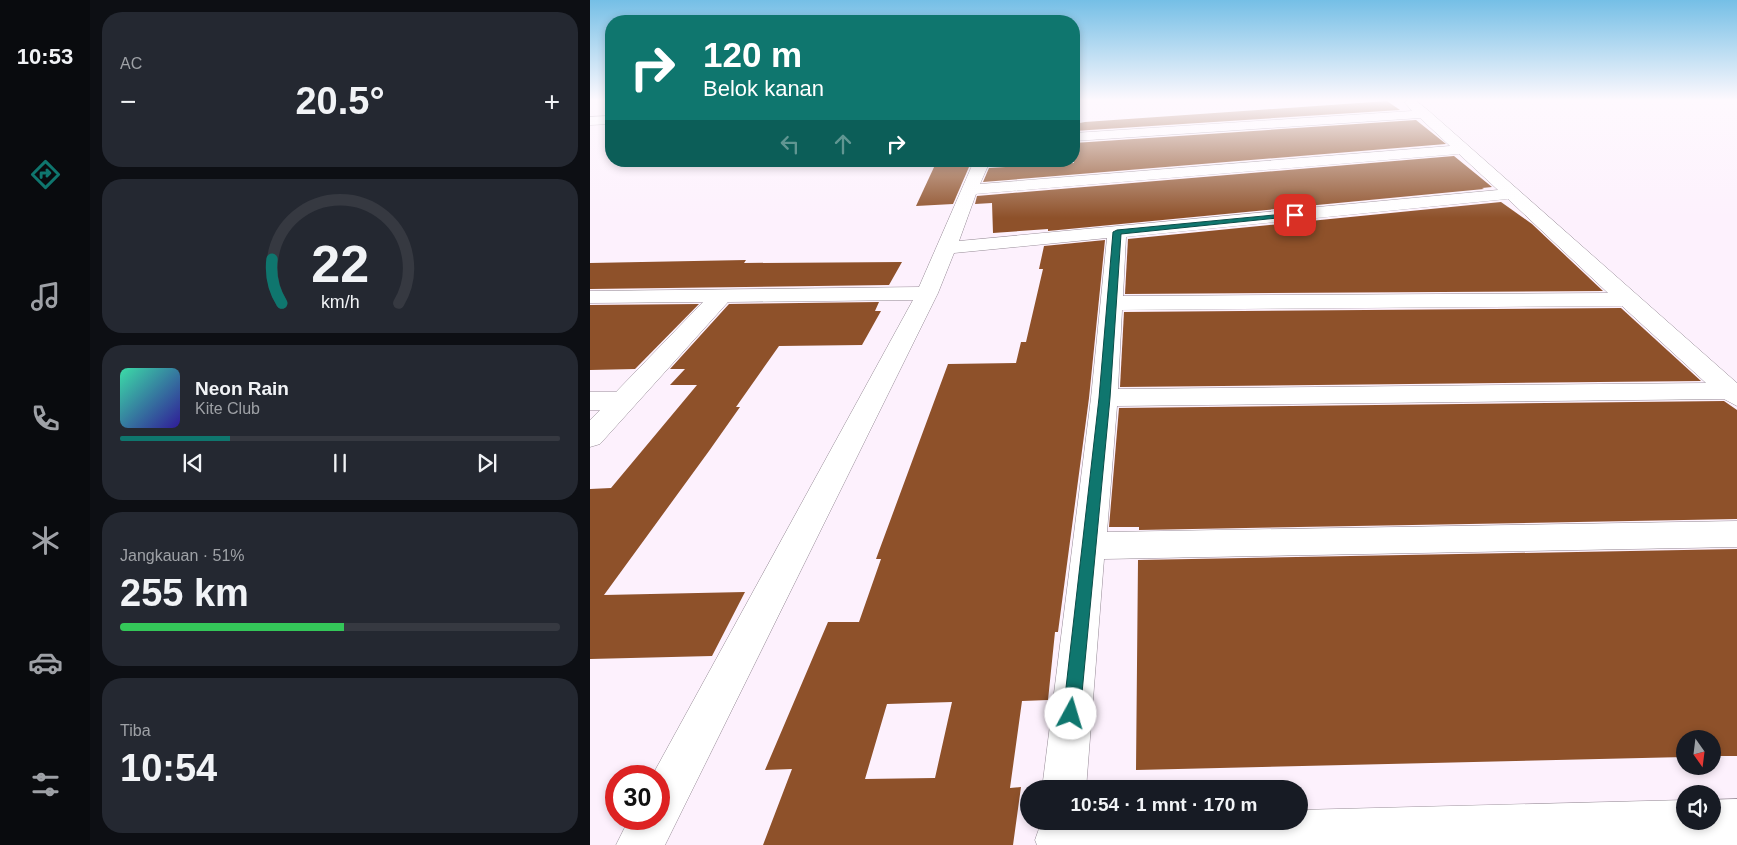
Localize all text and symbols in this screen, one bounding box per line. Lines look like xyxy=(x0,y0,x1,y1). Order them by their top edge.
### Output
icon: right xyxy=(620,35,685,100)
text: 120 m xyxy=(703,35,802,74)
text: 10:53 xyxy=(17,44,73,69)
text: AC xyxy=(120,55,142,72)
text: Belok kanan xyxy=(703,76,824,101)
text: 20.5° xyxy=(295,80,385,122)
text: − xyxy=(120,86,136,117)
text: + xyxy=(544,86,560,117)
icon: left xyxy=(776,130,804,158)
icon: ahead xyxy=(829,130,857,158)
icon: right xyxy=(882,130,910,158)
icon: directions xyxy=(28,157,63,192)
pin xyxy=(1274,194,1316,236)
icon: arrive xyxy=(1281,201,1309,229)
text: 22 xyxy=(311,235,369,293)
icon: music xyxy=(28,279,63,314)
text: km/h xyxy=(321,292,359,312)
text: Neon Rain xyxy=(195,378,289,399)
text: Kite Club xyxy=(195,400,260,417)
icon: phone xyxy=(28,401,63,436)
icon: previous xyxy=(179,449,207,477)
icon: pause xyxy=(326,449,354,477)
icon: next xyxy=(473,449,501,477)
icon: climate xyxy=(28,523,63,558)
text: Jangkauan · 51% xyxy=(120,547,245,564)
text: 255 km xyxy=(120,572,249,614)
icon: car xyxy=(28,645,63,680)
position arrow xyxy=(1044,687,1096,739)
text: Tiba xyxy=(120,722,151,739)
north arrow xyxy=(1676,730,1721,775)
map controls xyxy=(1676,730,1721,830)
text: 10:54 xyxy=(120,747,217,789)
speed limit sign: 30 xyxy=(605,765,670,830)
icon: filters xyxy=(28,767,63,802)
button: sound xyxy=(1676,785,1721,830)
text: 10:54 · 1 mnt · 170 m xyxy=(1071,794,1257,815)

